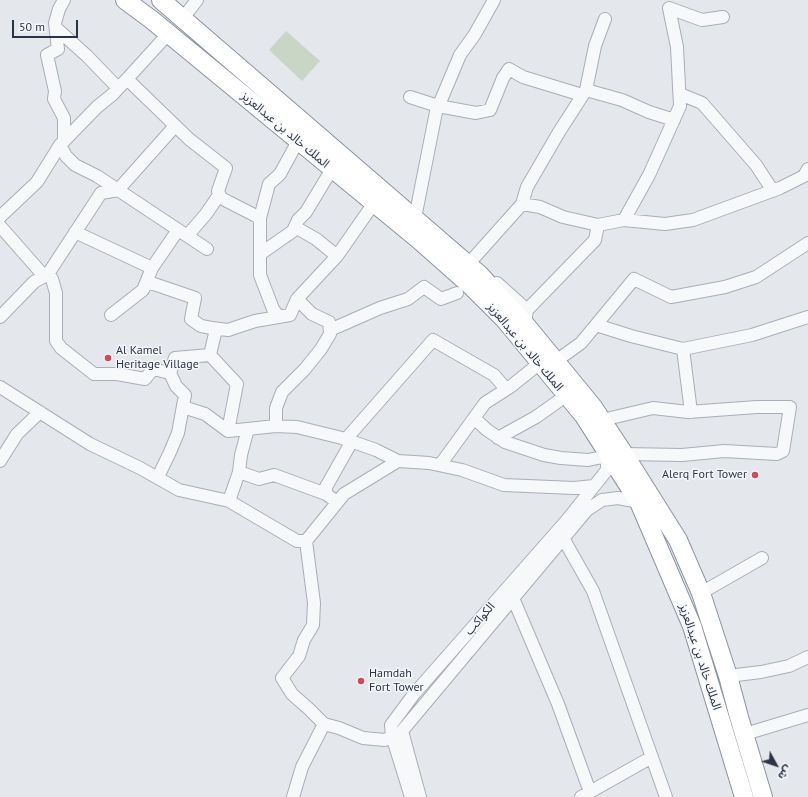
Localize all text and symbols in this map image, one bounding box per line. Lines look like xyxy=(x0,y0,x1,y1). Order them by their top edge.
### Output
scale bar xyxy=(14,12,80,38)
text: 50 m xyxy=(19,19,45,34)
street label: الملك خالد بن عبدالعزيز xyxy=(238,89,332,171)
street label: الملك خالد بن عبدالعزيز xyxy=(484,300,566,394)
place label: Al Kamel Heritage Village xyxy=(116,344,199,372)
marker: Al Kamel Heritage Village xyxy=(103,353,113,363)
place label: Alerq Fort Tower xyxy=(662,468,747,482)
marker: Alerq Fort Tower xyxy=(750,470,760,480)
street label: الكواكب xyxy=(462,600,498,638)
street label: الملك خالد بن عبدالعزيز xyxy=(676,602,724,712)
place label: Hamdah Fort Tower xyxy=(369,667,424,695)
marker: Hamdah Fort Tower xyxy=(356,676,366,686)
north arrow xyxy=(756,745,796,785)
text: ش xyxy=(775,762,795,783)

